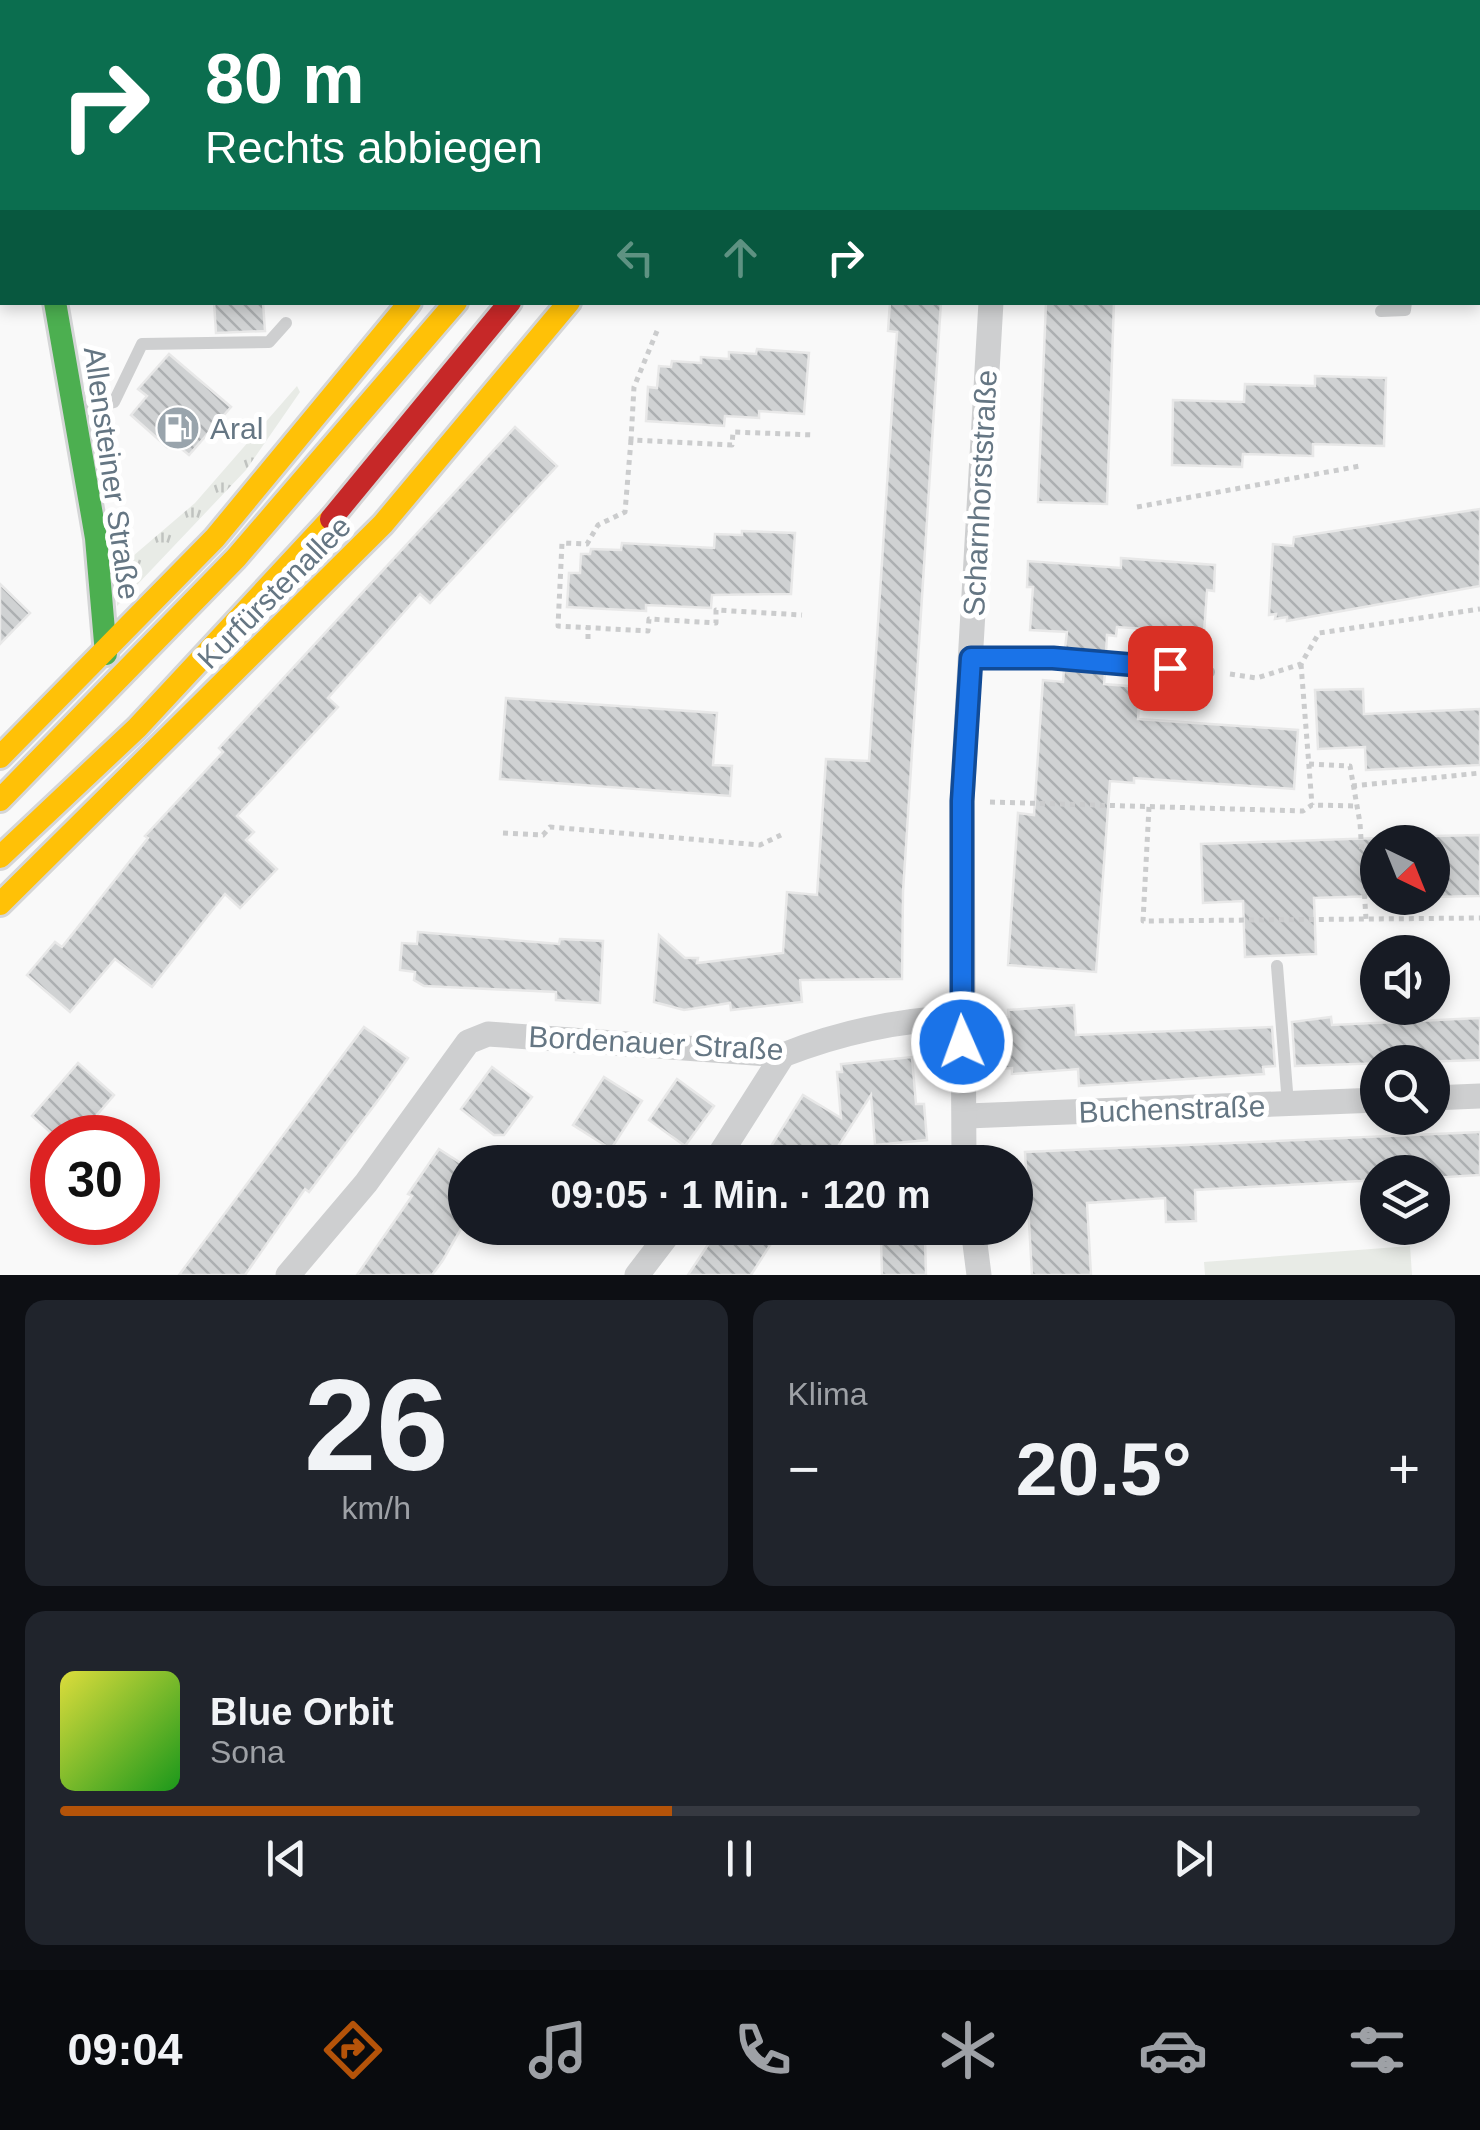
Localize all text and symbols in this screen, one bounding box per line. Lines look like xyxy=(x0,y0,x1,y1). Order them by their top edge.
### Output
icon: right xyxy=(40,40,170,170)
text: 80 m xyxy=(205,40,365,118)
text: Rechts abbiegen xyxy=(205,122,543,173)
icon: left xyxy=(608,230,663,285)
icon: ahead xyxy=(713,230,768,285)
icon: right xyxy=(818,230,873,285)
street label: Allensteiner Straße xyxy=(78,344,146,602)
street label: Scharnhorststraße xyxy=(957,369,1003,617)
fuel station icon: Aral xyxy=(155,405,201,451)
place label: Aral xyxy=(210,412,263,445)
street label: Kurfürstenallee xyxy=(191,509,357,675)
pin xyxy=(1128,626,1213,711)
icon: arrive xyxy=(1143,641,1198,696)
north arrow xyxy=(1360,825,1450,915)
map controls xyxy=(1360,825,1450,1245)
button: sound xyxy=(1360,935,1450,1025)
position arrow xyxy=(910,990,1014,1094)
street label: Bordenauer Straße xyxy=(528,1020,784,1066)
button: search xyxy=(1360,1045,1450,1135)
street label: Buchenstraße xyxy=(1078,1089,1266,1129)
speed limit sign: 30 xyxy=(30,1115,160,1245)
button: layers xyxy=(1360,1155,1450,1245)
text: 09:05 · 1 Min. · 120 m xyxy=(550,1174,931,1216)
text: 26 xyxy=(304,1352,449,1498)
text: Klima xyxy=(788,1376,868,1412)
text: 20.5° xyxy=(1016,1427,1192,1511)
text: − xyxy=(788,1438,820,1500)
text: + xyxy=(1388,1438,1420,1500)
text: km/h xyxy=(342,1490,411,1526)
text: Blue Orbit xyxy=(210,1691,394,1733)
text: Sona xyxy=(210,1734,285,1770)
icon: previous xyxy=(259,1831,314,1886)
icon: pause xyxy=(712,1831,767,1886)
icon: next xyxy=(1166,1831,1221,1886)
icon: directions xyxy=(318,2015,388,2085)
icon: music xyxy=(523,2015,593,2085)
icon: phone xyxy=(728,2015,798,2085)
icon: climate xyxy=(933,2015,1003,2085)
icon: car xyxy=(1138,2015,1208,2085)
icon: filters xyxy=(1342,2015,1412,2085)
text: 09:04 xyxy=(67,2024,183,2075)

